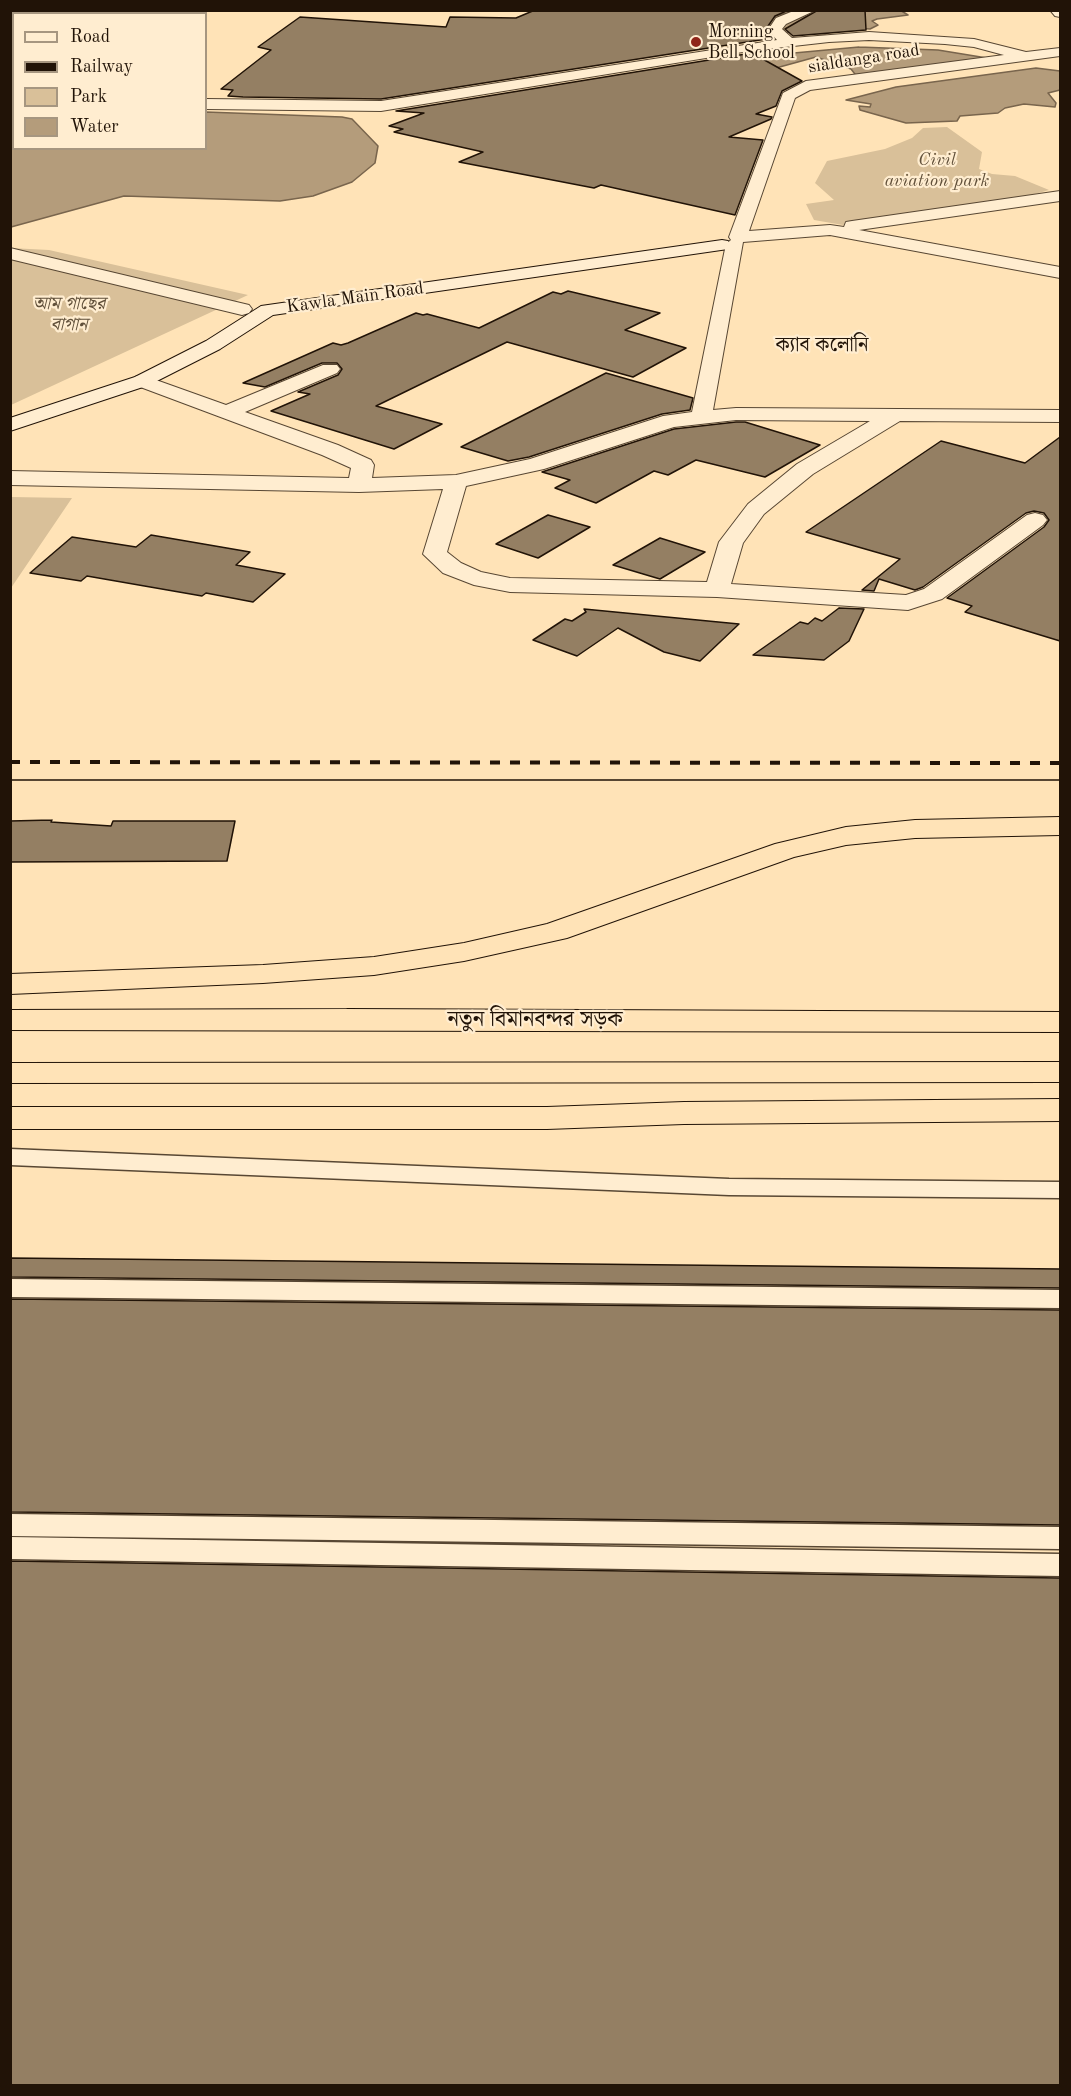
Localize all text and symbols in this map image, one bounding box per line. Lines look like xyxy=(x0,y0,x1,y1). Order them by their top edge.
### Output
legend xyxy=(12,12,207,150)
place label: Morning Bell School xyxy=(708,21,795,63)
text: Road xyxy=(70,28,110,46)
marker: Morning Bell School xyxy=(689,35,703,49)
street label: sialdanga road xyxy=(807,40,921,78)
text: Railway xyxy=(70,58,133,76)
text: Park xyxy=(70,88,107,106)
text: Water xyxy=(70,118,119,136)
park label: Civil aviation park xyxy=(885,149,989,192)
street label: Kawla Main Road xyxy=(285,278,425,318)
park label: আম গাছের বাগান xyxy=(33,293,105,336)
district label: ক্যাব কলোনি xyxy=(775,334,869,358)
street label: নতুন বিমানবন্দর সড়ক xyxy=(447,1007,623,1033)

